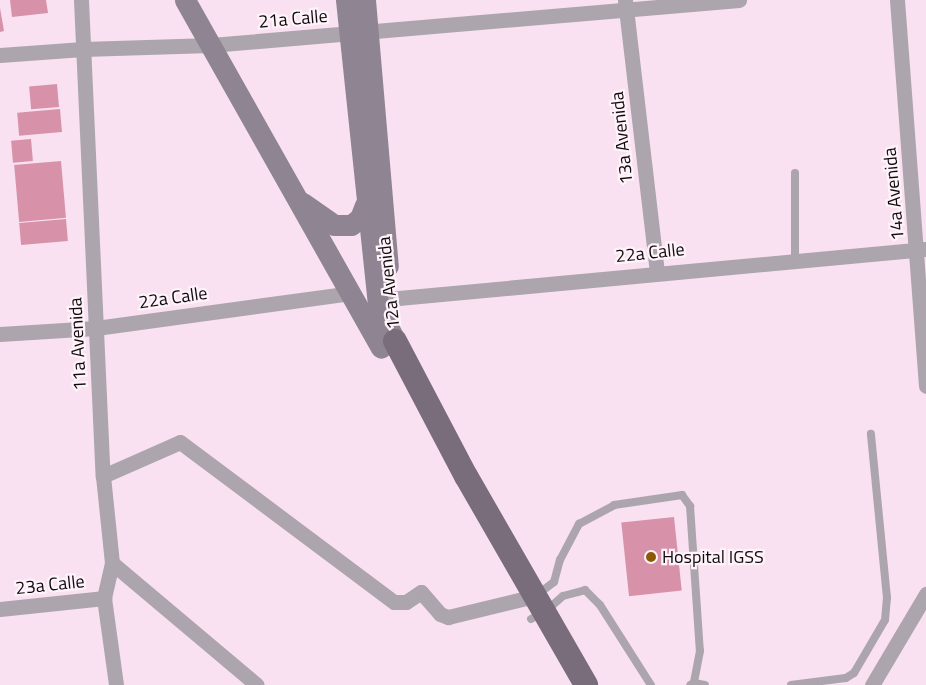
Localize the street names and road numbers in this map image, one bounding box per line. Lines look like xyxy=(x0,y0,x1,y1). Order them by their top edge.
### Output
street label: 21a Calle xyxy=(258,5,328,33)
street label: 13a Avenida xyxy=(606,90,638,186)
street label: 14a Avenida xyxy=(879,147,909,241)
street label: 12a Avenida xyxy=(373,235,405,331)
street label: 22a Calle xyxy=(614,239,686,267)
street label: 22a Calle xyxy=(137,282,209,314)
street label: 11a Avenida xyxy=(65,297,91,391)
street label: 23a Calle xyxy=(14,571,86,599)

